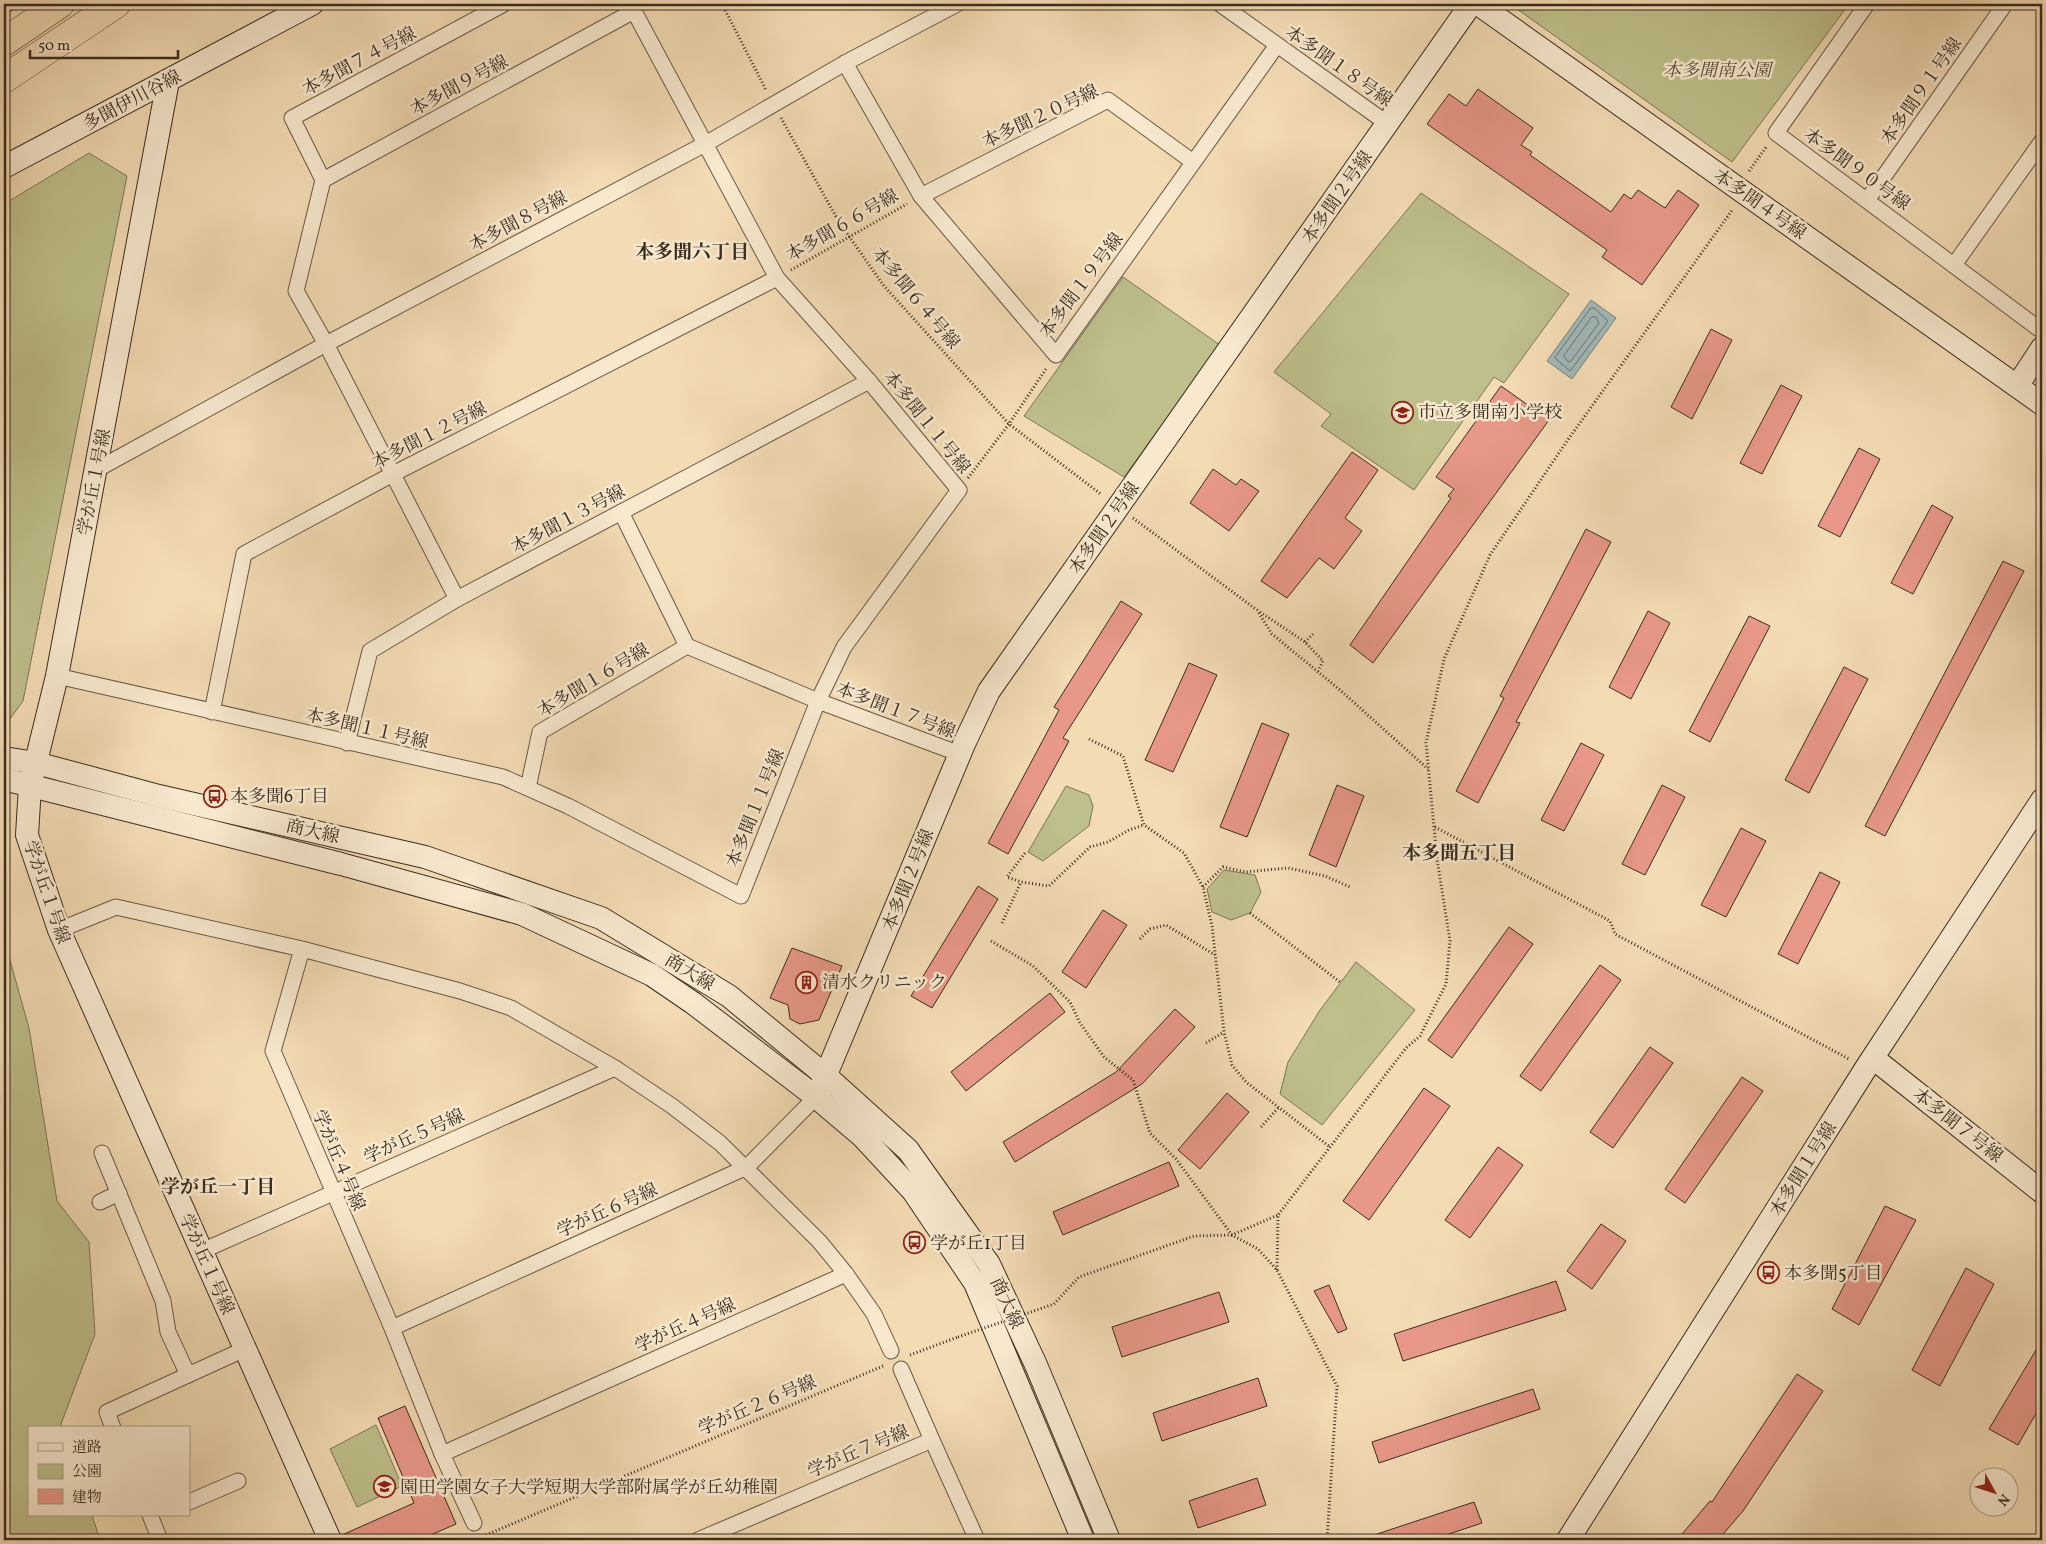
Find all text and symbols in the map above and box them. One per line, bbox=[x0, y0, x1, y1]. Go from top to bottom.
street label: 本多聞１８号線 bbox=[1279, 21, 1397, 114]
street label: 本多聞７４号線 bbox=[298, 22, 421, 103]
scale bar bbox=[30, 28, 178, 60]
street label: 本多聞９１号線 bbox=[1876, 33, 1969, 151]
text: 50 m bbox=[38, 36, 70, 57]
street label: 本多聞９号線 bbox=[406, 50, 513, 123]
park label: 本多聞南公園 bbox=[1663, 59, 1774, 84]
street label: 多聞伊川谷線 bbox=[79, 65, 186, 138]
street label: 本多聞２０号線 bbox=[978, 79, 1103, 155]
street label: 本多聞９０号線 bbox=[1798, 123, 1914, 217]
street label: 本多聞２号線 bbox=[1297, 146, 1379, 249]
street label: 本多聞４号線 bbox=[1708, 164, 1811, 246]
street label: 本多聞６６号線 bbox=[782, 184, 904, 269]
street label: 本多聞８号線 bbox=[465, 186, 572, 259]
street label: 本多聞１９号線 bbox=[1034, 228, 1130, 344]
district label: 本多聞六丁目 bbox=[635, 240, 749, 266]
street label: 本多聞６４号線 bbox=[865, 243, 965, 355]
street label: 本多聞１１号線 bbox=[876, 366, 975, 480]
street label: 本多聞１２号線 bbox=[368, 397, 491, 476]
school or university icon: 市立多聞南小学校 bbox=[1390, 400, 1414, 424]
place label: 市立多聞南小学校 bbox=[1418, 401, 1562, 426]
street label: 学が丘１号線 bbox=[73, 427, 118, 538]
street label: 本多聞２号線 bbox=[1064, 477, 1146, 580]
street label: 本多聞１３号線 bbox=[507, 480, 630, 561]
street label: 本多聞１６号線 bbox=[533, 638, 654, 724]
street label: 本多聞１７号線 bbox=[832, 677, 959, 746]
street label: 本多聞１１号線 bbox=[302, 703, 431, 756]
street label: 本多聞１１号線 bbox=[721, 745, 792, 872]
bus stop icon: 本多聞6丁目 bbox=[202, 784, 226, 808]
place label: 本多聞6丁目 bbox=[230, 785, 329, 810]
street label: 商大線 bbox=[284, 814, 342, 851]
street label: 本多聞２号線 bbox=[878, 826, 941, 935]
street label: 学が丘１号線 bbox=[16, 837, 75, 948]
district label: 本多聞五丁目 bbox=[1402, 841, 1516, 867]
street label: 商大線 bbox=[660, 949, 719, 998]
building icon: 清水クリニック bbox=[794, 970, 818, 994]
place label: 清水クリニック bbox=[822, 971, 947, 996]
street label: 本多聞７号線 bbox=[1907, 1083, 2007, 1169]
street label: 学が丘５号線 bbox=[360, 1104, 469, 1171]
street label: 学が丘４号線 bbox=[305, 1106, 370, 1215]
street label: 本多聞１号線 bbox=[1765, 1117, 1843, 1222]
district label: 学が丘一丁目 bbox=[161, 1175, 275, 1201]
street label: 学が丘６号線 bbox=[553, 1178, 662, 1245]
street label: 学が丘１号線 bbox=[172, 1210, 239, 1319]
bus stop icon: 学が丘1丁目 bbox=[902, 1231, 926, 1255]
place label: 学が丘1丁目 bbox=[930, 1232, 1027, 1257]
bus stop icon: 本多聞5丁目 bbox=[1756, 1261, 1780, 1285]
place label: 本多聞5丁目 bbox=[1784, 1262, 1883, 1287]
street label: 商大線 bbox=[983, 1274, 1028, 1333]
street label: 学が丘４号線 bbox=[631, 1293, 740, 1360]
street label: 学が丘２６号線 bbox=[695, 1370, 820, 1443]
street label: 学が丘７号線 bbox=[804, 1420, 913, 1485]
legend bbox=[28, 1426, 190, 1516]
text: 道路 bbox=[72, 1438, 102, 1459]
text: 公園 bbox=[72, 1462, 102, 1483]
north arrow bbox=[1968, 1466, 2018, 1516]
school or university icon: 園田学園女子大学短期大学部附属学が丘幼稚園 bbox=[372, 1475, 396, 1499]
place label: 園田学園女子大学短期大学部附属学が丘幼稚園 bbox=[400, 1476, 778, 1501]
text: 建物 bbox=[72, 1488, 102, 1509]
text: N bbox=[1992, 1489, 2013, 1509]

